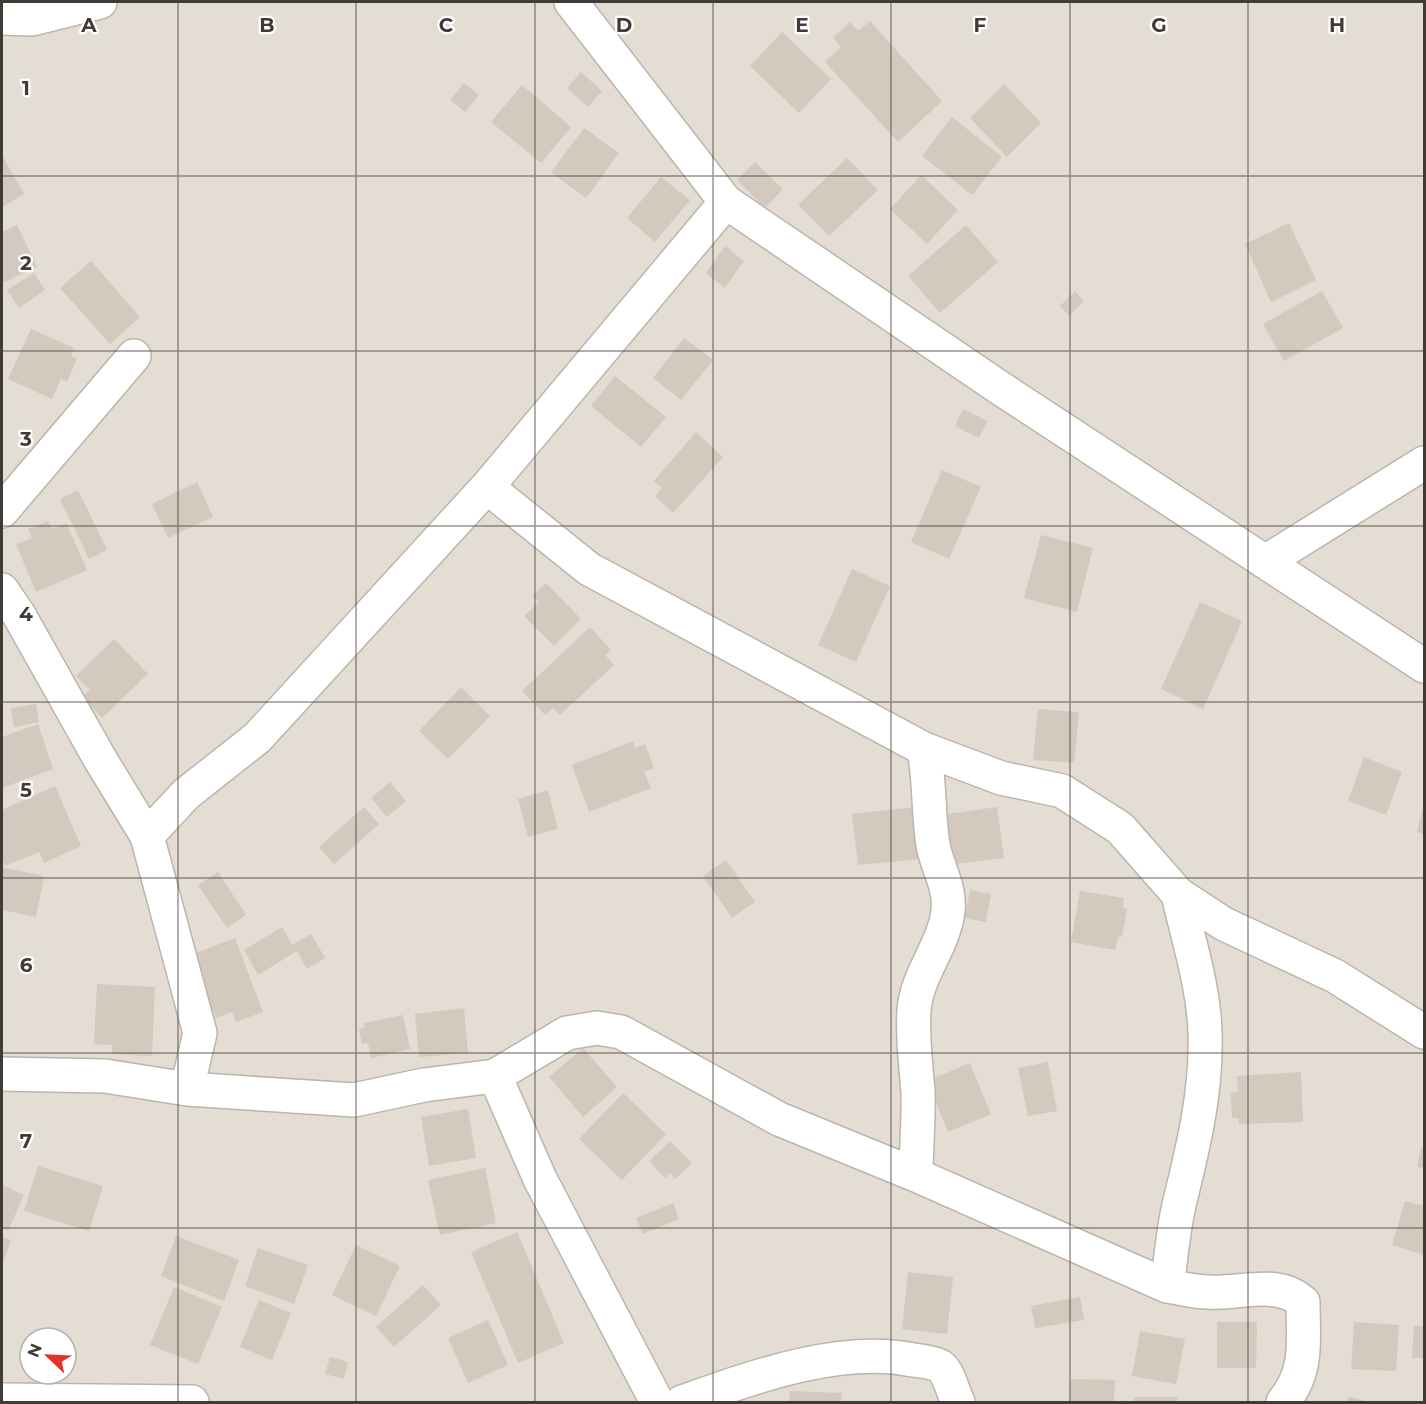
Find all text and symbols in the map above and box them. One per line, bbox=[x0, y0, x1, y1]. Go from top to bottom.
text: A bbox=[80, 13, 97, 37]
text: B bbox=[259, 13, 275, 37]
text: C bbox=[439, 13, 454, 37]
text: D bbox=[616, 13, 632, 37]
text: E bbox=[795, 13, 809, 37]
text: F bbox=[974, 13, 987, 37]
text: G bbox=[1151, 13, 1167, 37]
text: H bbox=[1329, 13, 1345, 37]
text: 1 bbox=[22, 76, 30, 100]
text: 2 bbox=[20, 251, 32, 275]
text: 3 bbox=[19, 427, 32, 451]
text: 4 bbox=[19, 602, 33, 626]
text: 5 bbox=[20, 778, 32, 802]
text: 6 bbox=[20, 953, 33, 977]
text: 7 bbox=[20, 1129, 32, 1153]
north arrow bbox=[18, 1326, 78, 1386]
text: N bbox=[23, 1341, 46, 1360]

